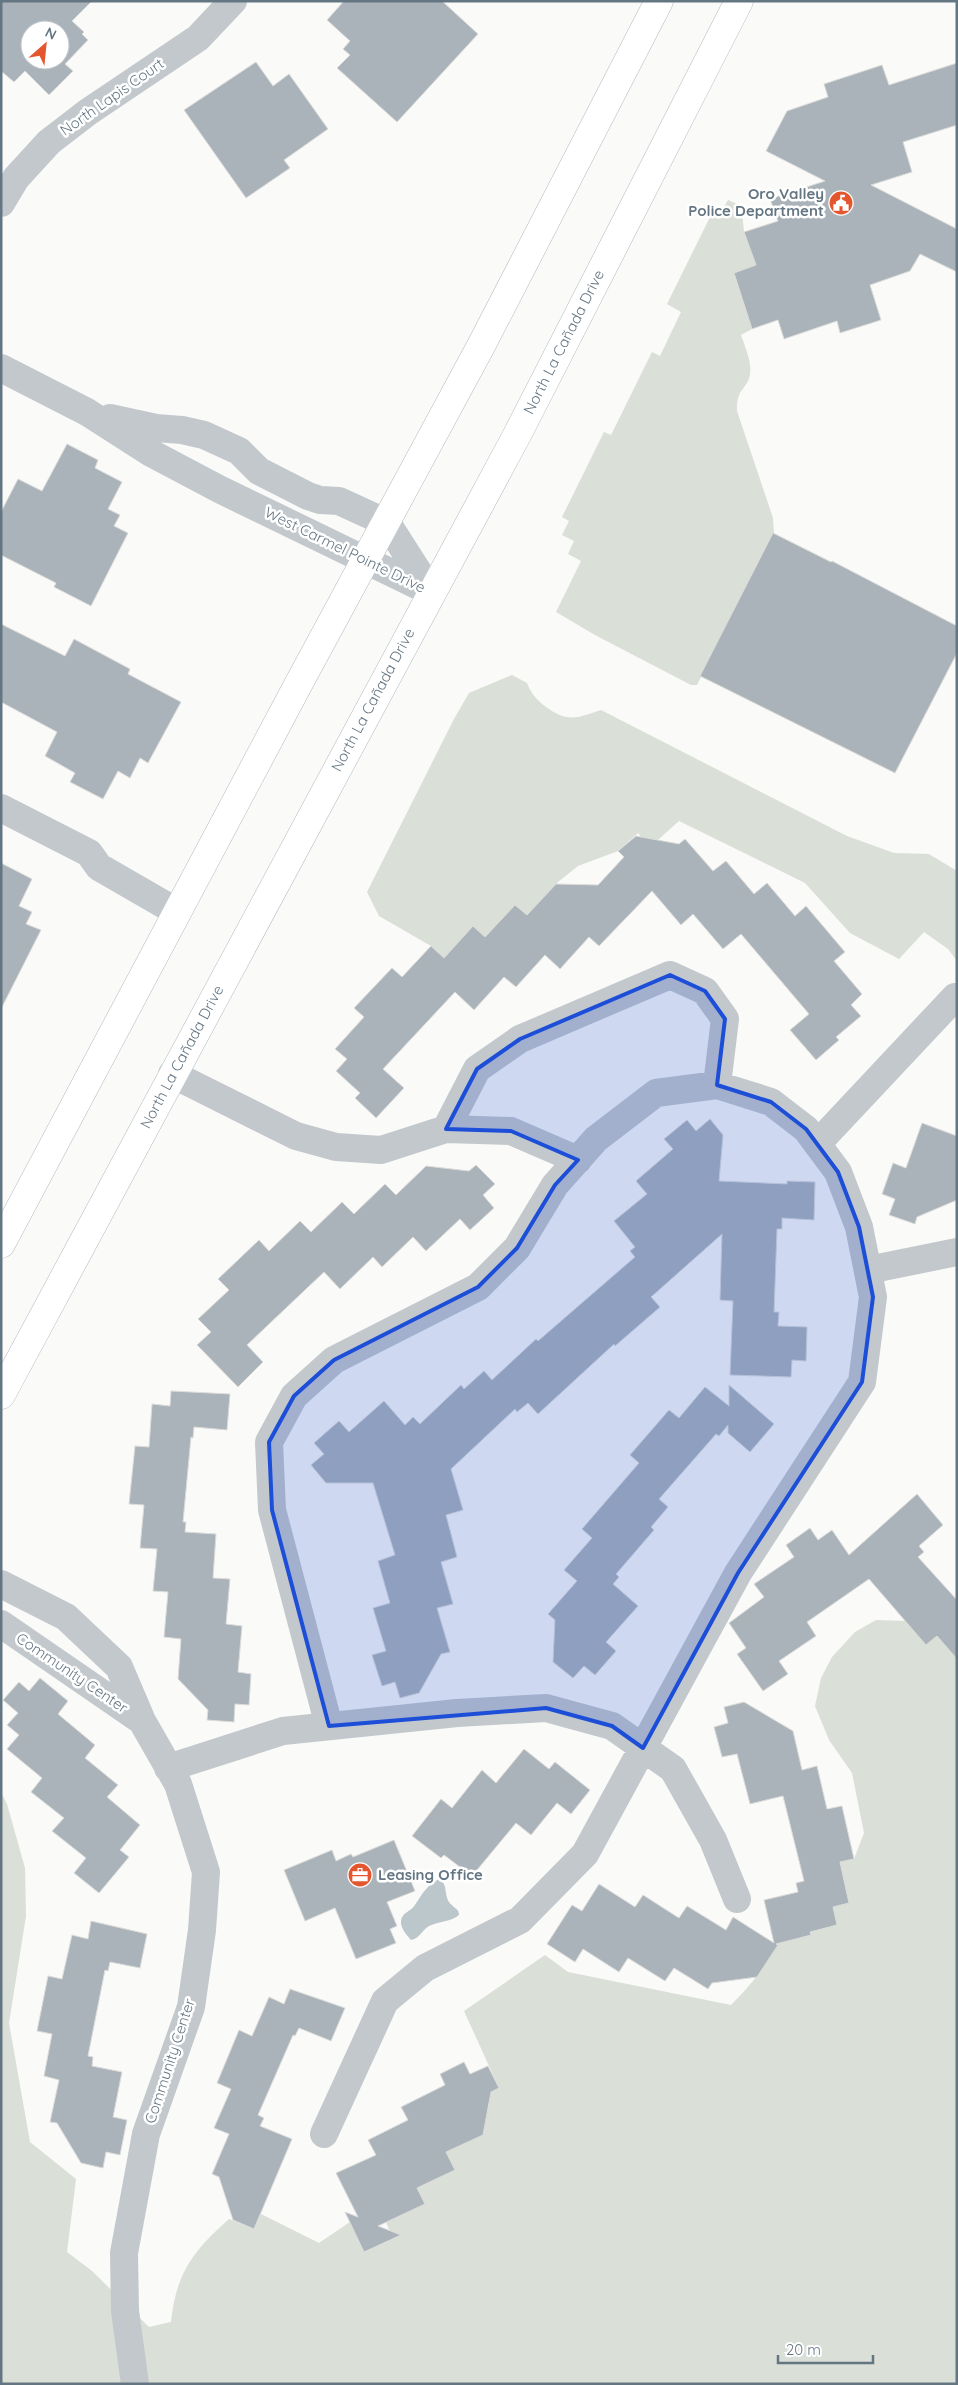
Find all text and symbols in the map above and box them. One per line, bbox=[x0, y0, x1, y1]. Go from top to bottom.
north arrow bbox=[20, 20, 70, 70]
text: N bbox=[42, 23, 60, 44]
street label: North Lapis Court bbox=[56, 54, 167, 139]
place label: Oro Valley Police Department bbox=[688, 184, 824, 220]
public building icon: Oro Valley Police Department bbox=[828, 190, 854, 216]
street label: North La Cañada Drive bbox=[519, 266, 608, 417]
street label: West Carmel Pointe Drive bbox=[262, 502, 429, 597]
street label: North La Cañada Drive bbox=[327, 625, 418, 775]
street label: North La Cañada Drive bbox=[136, 982, 227, 1132]
street label: Community Center bbox=[13, 1628, 132, 1717]
office icon: Leasing Office bbox=[347, 1862, 373, 1888]
place label: Leasing Office bbox=[378, 1865, 483, 1884]
street label: Community Center bbox=[140, 1996, 199, 2126]
scale bar bbox=[778, 2332, 873, 2364]
text: 20 m bbox=[786, 2340, 821, 2359]

